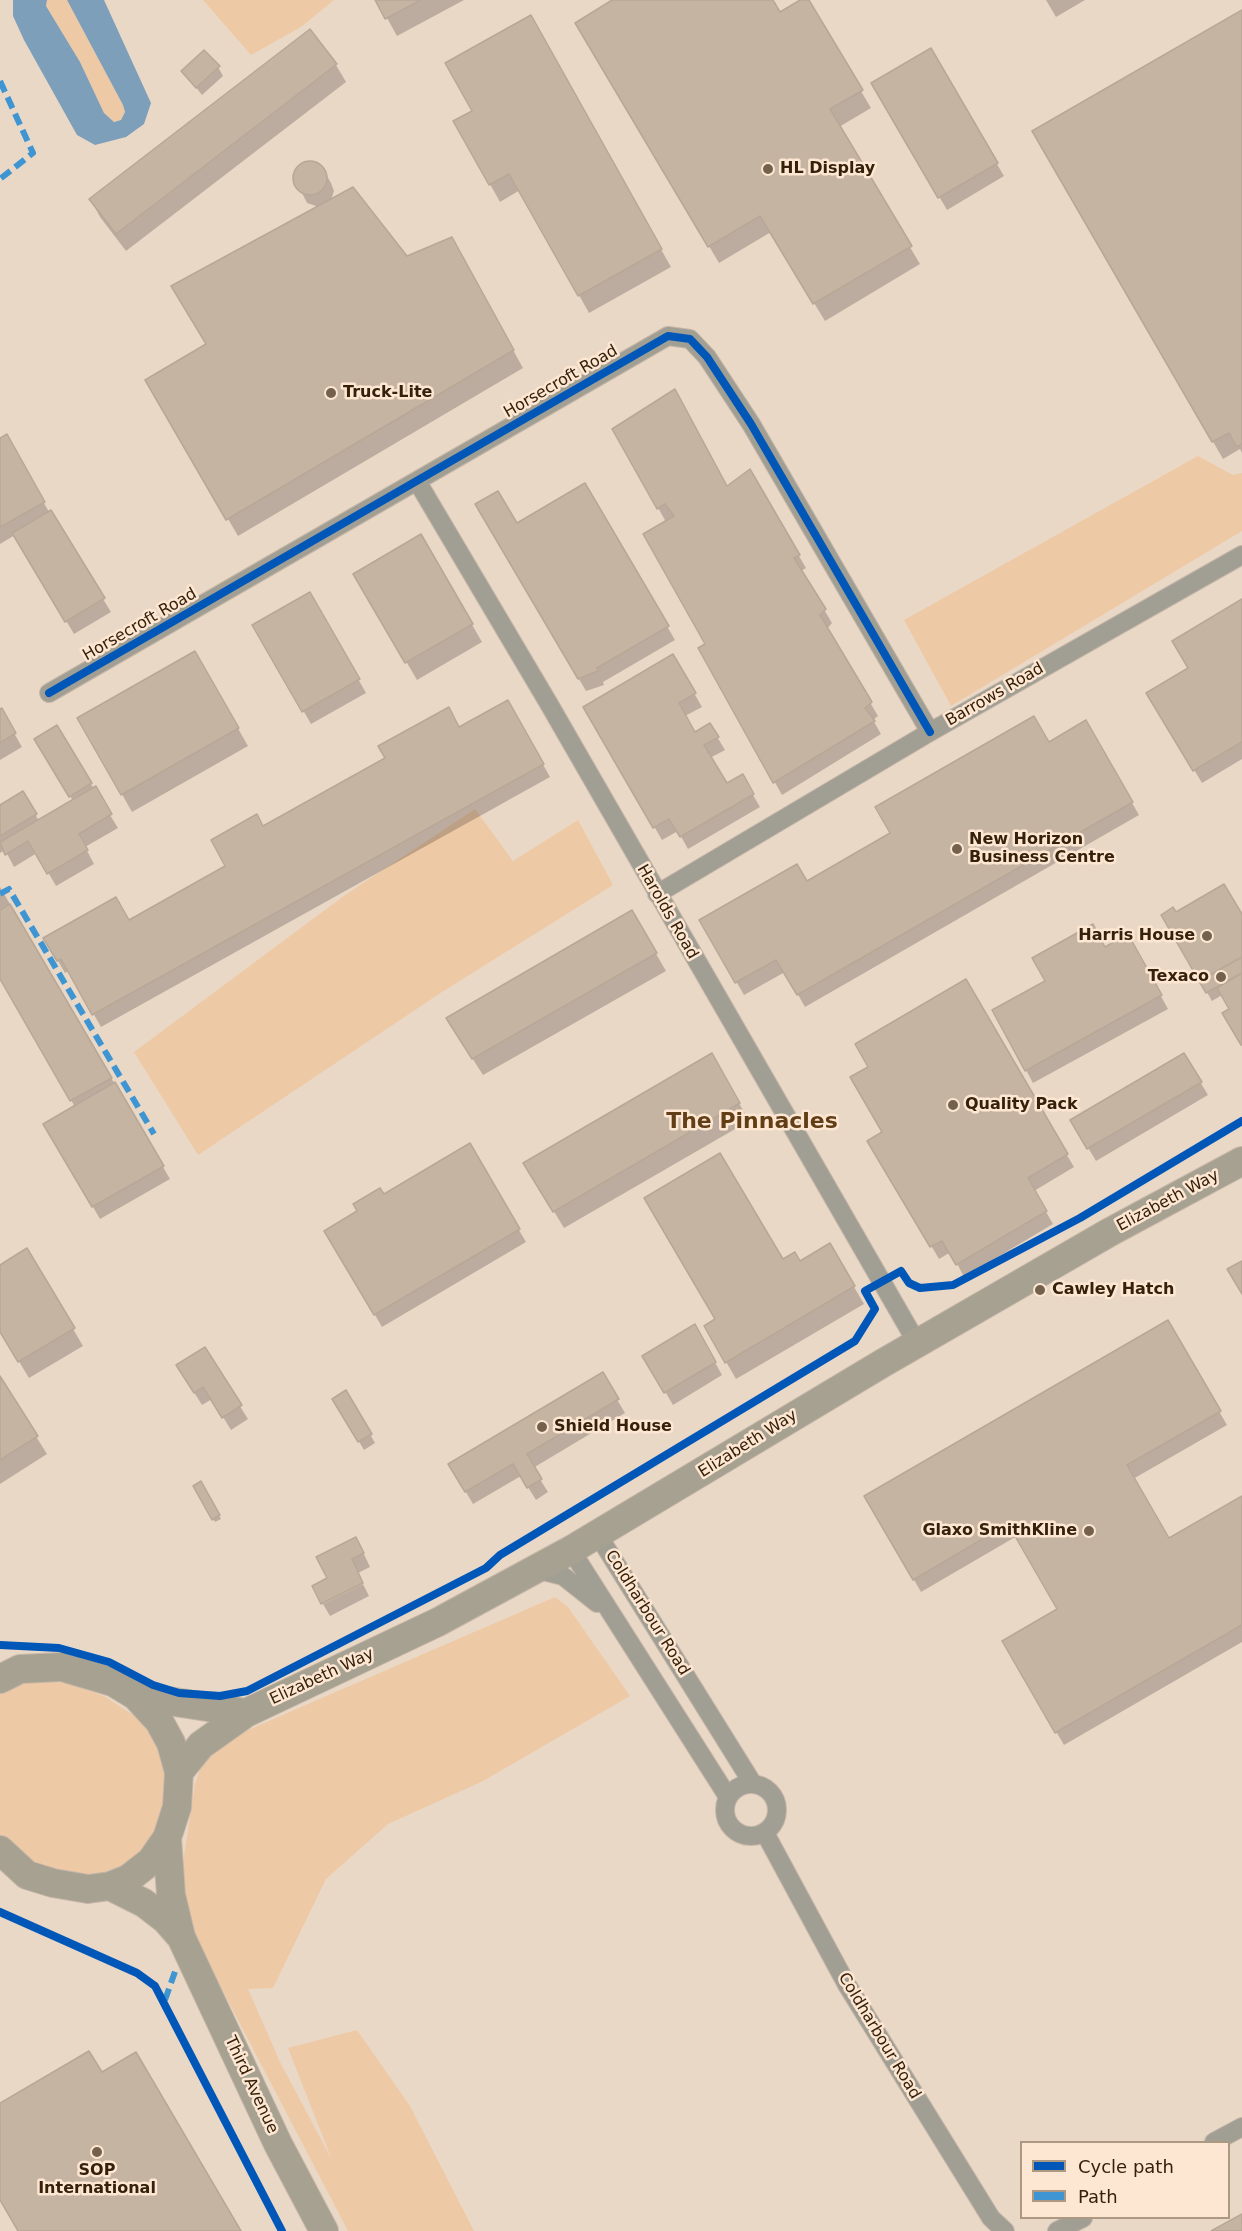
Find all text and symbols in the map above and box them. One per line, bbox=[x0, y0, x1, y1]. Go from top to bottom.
place label: HL Display bbox=[780, 159, 875, 179]
marker: HL Display bbox=[761, 162, 775, 176]
street label: Horsecroft Road bbox=[501, 342, 621, 422]
place label: Truck-Lite bbox=[343, 383, 432, 403]
marker: Truck-Lite bbox=[324, 386, 338, 400]
street label: Horsecroft Road bbox=[80, 585, 200, 665]
street label: Barrows Road bbox=[943, 659, 1047, 731]
place label: New Horizon Business Centre bbox=[969, 830, 1115, 868]
marker: New Horizon Business Centre bbox=[950, 842, 964, 856]
street label: Harolds Road bbox=[632, 861, 702, 963]
place label: Harris House bbox=[1078, 926, 1195, 946]
marker: Harris House bbox=[1200, 929, 1214, 943]
place label: Texaco bbox=[1148, 967, 1209, 987]
marker: Texaco bbox=[1214, 970, 1228, 984]
place label: Quality Pack bbox=[965, 1095, 1078, 1115]
marker: Quality Pack bbox=[946, 1098, 960, 1112]
district label: The Pinnacles bbox=[666, 1109, 838, 1135]
street label: Elizabeth Way bbox=[1114, 1166, 1222, 1236]
place label: Cawley Hatch bbox=[1052, 1280, 1174, 1300]
marker: Cawley Hatch bbox=[1033, 1283, 1047, 1297]
street label: Elizabeth Way bbox=[695, 1406, 801, 1482]
place label: Shield House bbox=[554, 1417, 672, 1437]
marker: Shield House bbox=[535, 1420, 549, 1434]
place label: Glaxo SmithKline bbox=[922, 1521, 1077, 1541]
marker: Glaxo SmithKline bbox=[1082, 1524, 1096, 1538]
street label: Coldharbour Road bbox=[601, 1547, 693, 1679]
street label: Elizabeth Way bbox=[267, 1644, 377, 1710]
street label: Coldharbour Road bbox=[834, 1969, 924, 2103]
street label: Third Avenue bbox=[220, 2033, 282, 2137]
legend bbox=[1020, 2141, 1230, 2219]
marker: SOP International bbox=[90, 2145, 104, 2159]
text: Cycle path bbox=[1078, 2156, 1174, 2177]
place label: SOP International bbox=[38, 2161, 156, 2199]
text: Path bbox=[1078, 2186, 1118, 2207]

